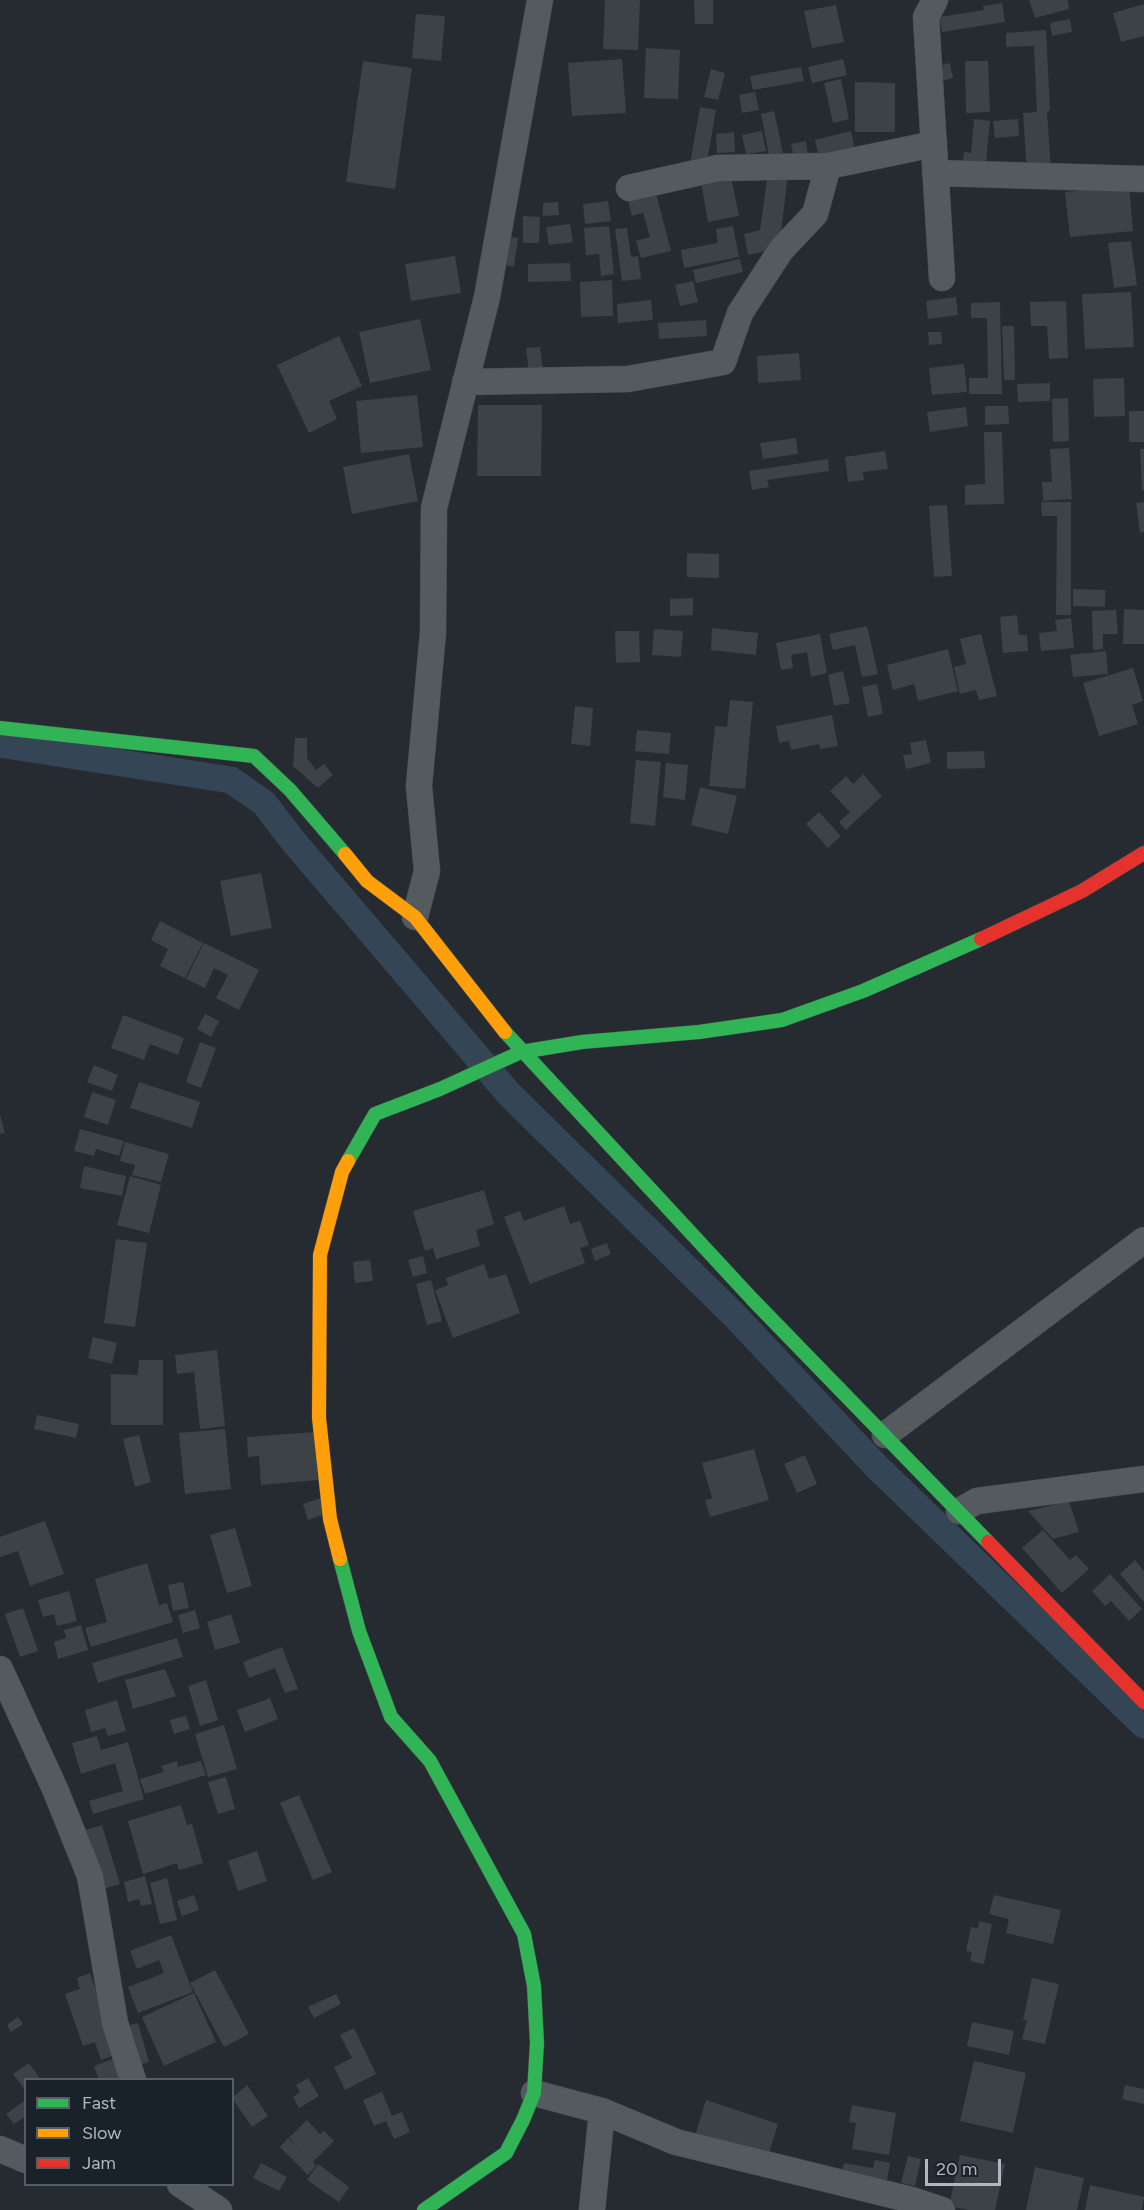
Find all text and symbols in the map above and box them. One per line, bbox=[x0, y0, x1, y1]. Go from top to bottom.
legend bbox=[24, 2078, 234, 2186]
text: Fast bbox=[82, 2092, 116, 2114]
text: Slow bbox=[82, 2122, 121, 2144]
scale bar bbox=[928, 2147, 1004, 2185]
text: Jam bbox=[82, 2152, 116, 2174]
text: 20 m bbox=[936, 2158, 977, 2180]

